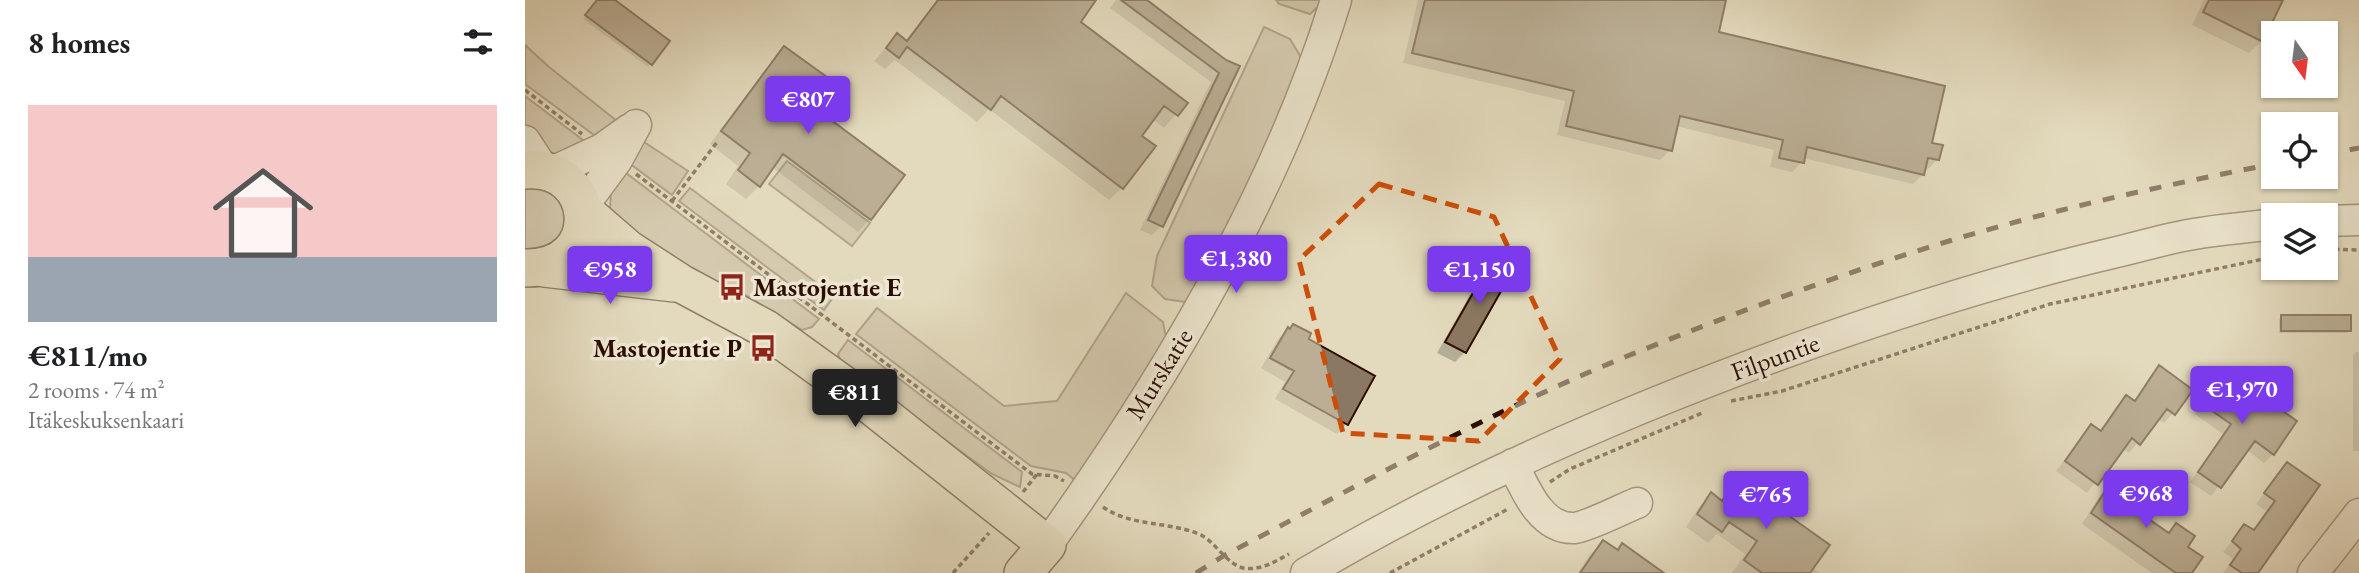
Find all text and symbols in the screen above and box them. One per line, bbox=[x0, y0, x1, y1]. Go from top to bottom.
north arrow bbox=[2261, 21, 2338, 98]
map controls bbox=[2261, 21, 2338, 280]
text: 8 homes bbox=[28, 23, 130, 62]
icon: filters bbox=[459, 23, 497, 61]
pin: €807 bbox=[767, 76, 849, 136]
text: €807 bbox=[781, 84, 835, 114]
button: locate bbox=[2261, 112, 2338, 189]
icon: home bbox=[200, 150, 326, 276]
button: layers bbox=[2261, 203, 2338, 280]
pin: €1,380 bbox=[1179, 236, 1293, 295]
text: €1,380 bbox=[1200, 243, 1272, 273]
pin: €958 bbox=[569, 246, 651, 306]
pin: €1,150 bbox=[1422, 246, 1536, 306]
text: €958 bbox=[583, 254, 637, 284]
text: €1,150 bbox=[1443, 254, 1515, 284]
place label: Mastojentie E bbox=[753, 270, 901, 304]
bus stop icon: Mastojentie E bbox=[717, 272, 747, 302]
street label: Murskatie bbox=[1118, 322, 1200, 426]
street label: Filpuntie bbox=[1726, 325, 1824, 389]
place label: Mastojentie P bbox=[593, 331, 742, 365]
bus stop icon: Mastojentie P bbox=[748, 333, 778, 363]
text: €811/mo bbox=[28, 336, 147, 375]
pin: €1,970 bbox=[2185, 366, 2299, 426]
pin: €811 bbox=[814, 370, 896, 429]
text: €1,970 bbox=[2206, 374, 2278, 404]
text: 2 rooms · 74 m² bbox=[28, 375, 165, 405]
text: €811 bbox=[828, 377, 882, 407]
text: Itäkeskuksenkaari bbox=[28, 405, 184, 435]
pin: €968 bbox=[2105, 470, 2187, 530]
pin: €765 bbox=[1725, 472, 1807, 531]
text: €968 bbox=[2119, 478, 2173, 508]
text: €765 bbox=[1739, 479, 1793, 509]

